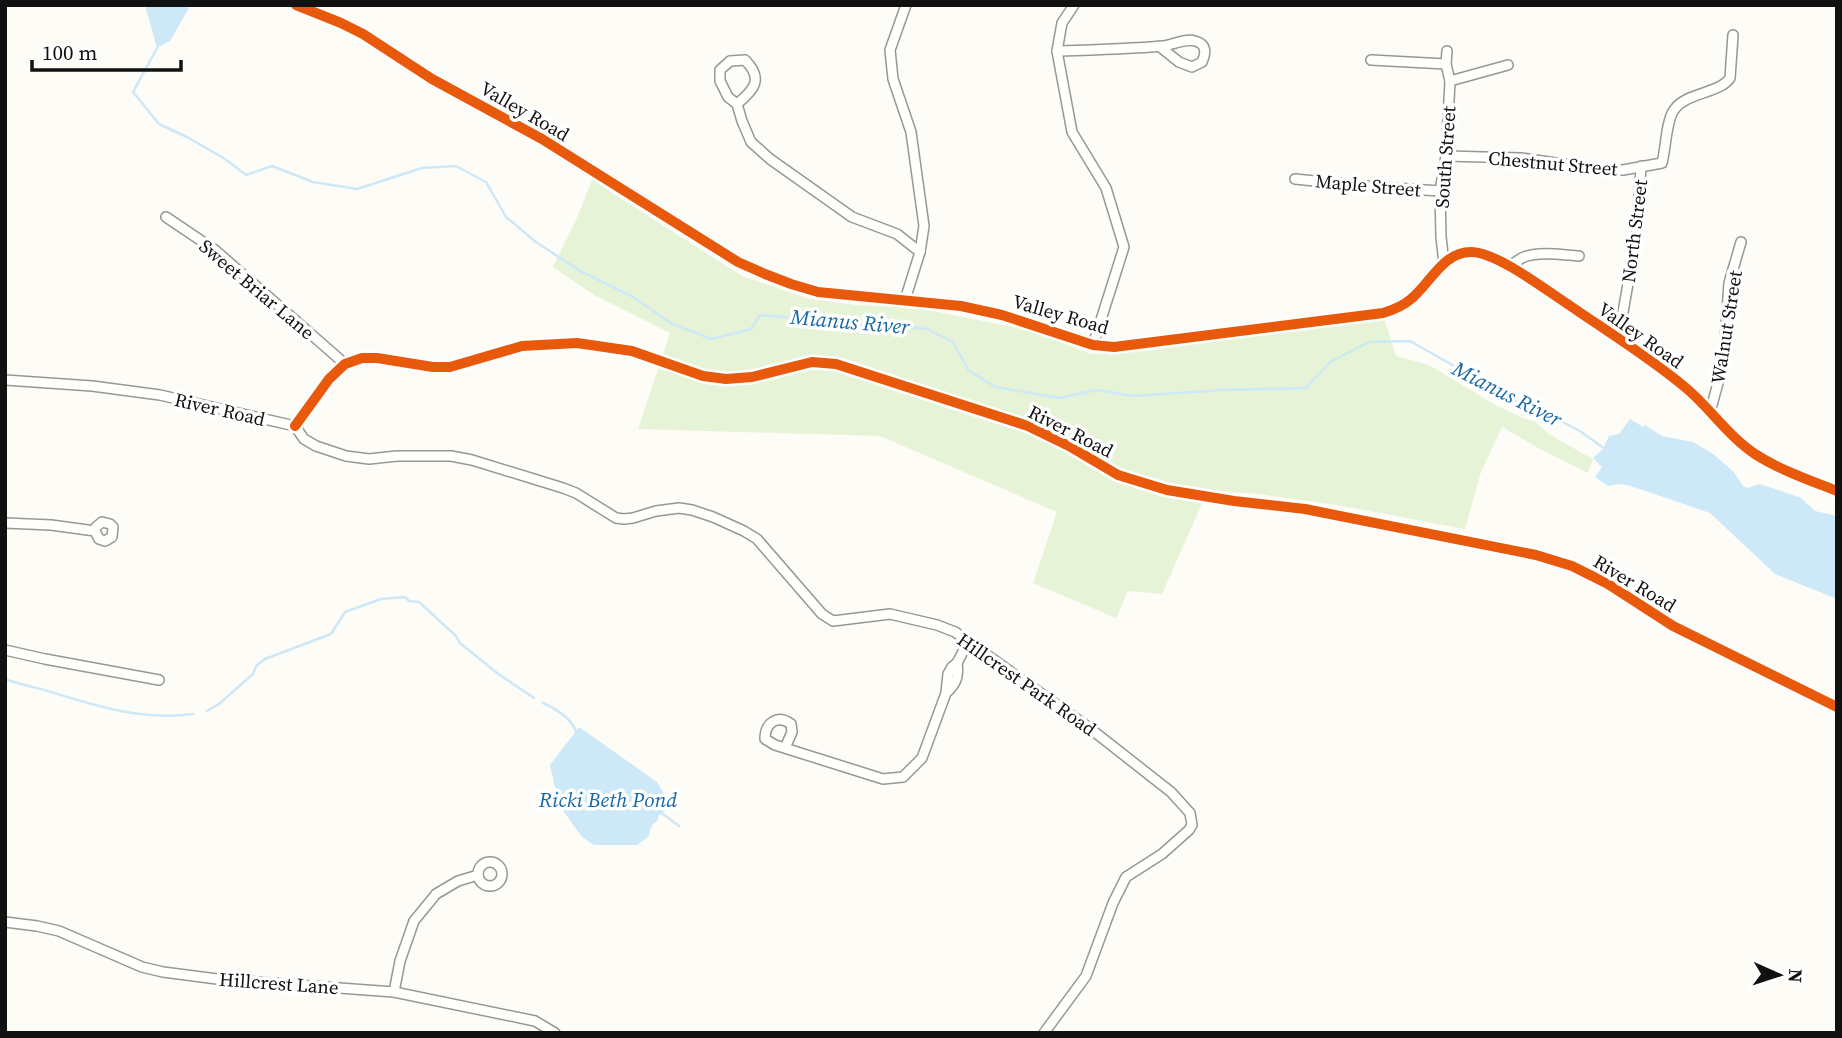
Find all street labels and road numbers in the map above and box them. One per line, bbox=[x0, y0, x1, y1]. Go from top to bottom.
street label: Valley Road bbox=[476, 75, 575, 147]
street label: South Street bbox=[1428, 104, 1462, 209]
street label: Chestnut Street bbox=[1487, 144, 1620, 182]
street label: Maple Street bbox=[1314, 167, 1423, 203]
street label: North Street bbox=[1615, 177, 1653, 284]
street label: Sweet Briar Lane bbox=[194, 233, 320, 345]
street label: Walnut Street bbox=[1704, 268, 1748, 386]
street label: Valley Road bbox=[1010, 288, 1112, 340]
street label: Valley Road bbox=[1593, 296, 1689, 374]
street label: River Road bbox=[172, 386, 268, 432]
street label: River Road bbox=[1024, 398, 1118, 464]
street label: River Road bbox=[1589, 548, 1681, 618]
street label: Hillcrest Park Road bbox=[952, 626, 1102, 742]
street label: Hillcrest Lane bbox=[218, 966, 340, 1000]

